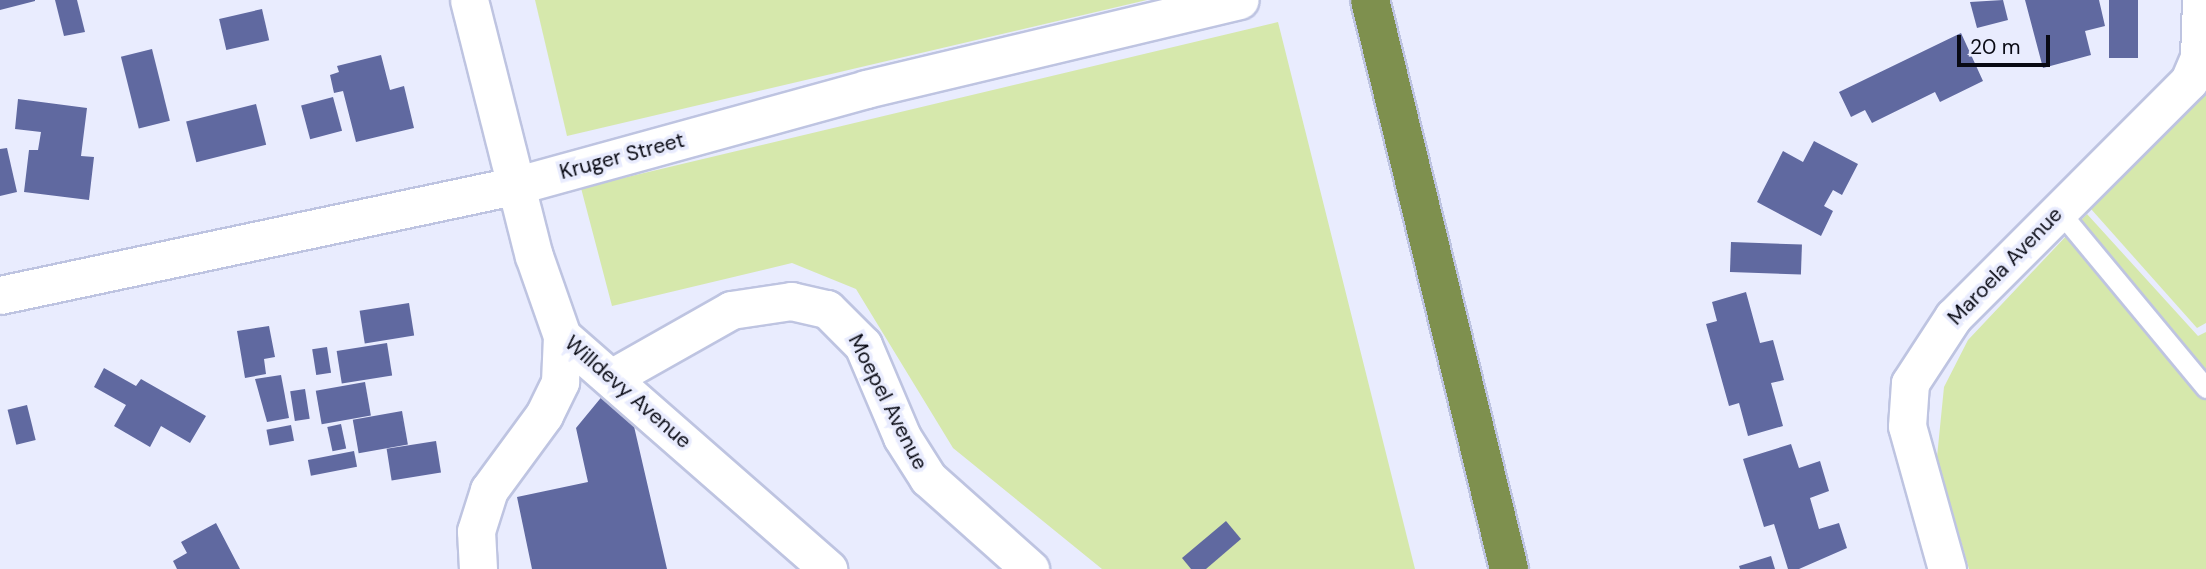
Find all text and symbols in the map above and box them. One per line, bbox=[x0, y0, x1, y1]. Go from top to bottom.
scale bar bbox=[1961, 21, 2054, 65]
text: 20 m bbox=[1970, 33, 2021, 61]
street label: Kruger Street bbox=[557, 127, 687, 185]
street label: Maroela Avenue bbox=[1942, 202, 2068, 330]
street label: Willdevy Avenue bbox=[560, 330, 696, 454]
street label: Moepel Avenue bbox=[843, 330, 933, 474]

